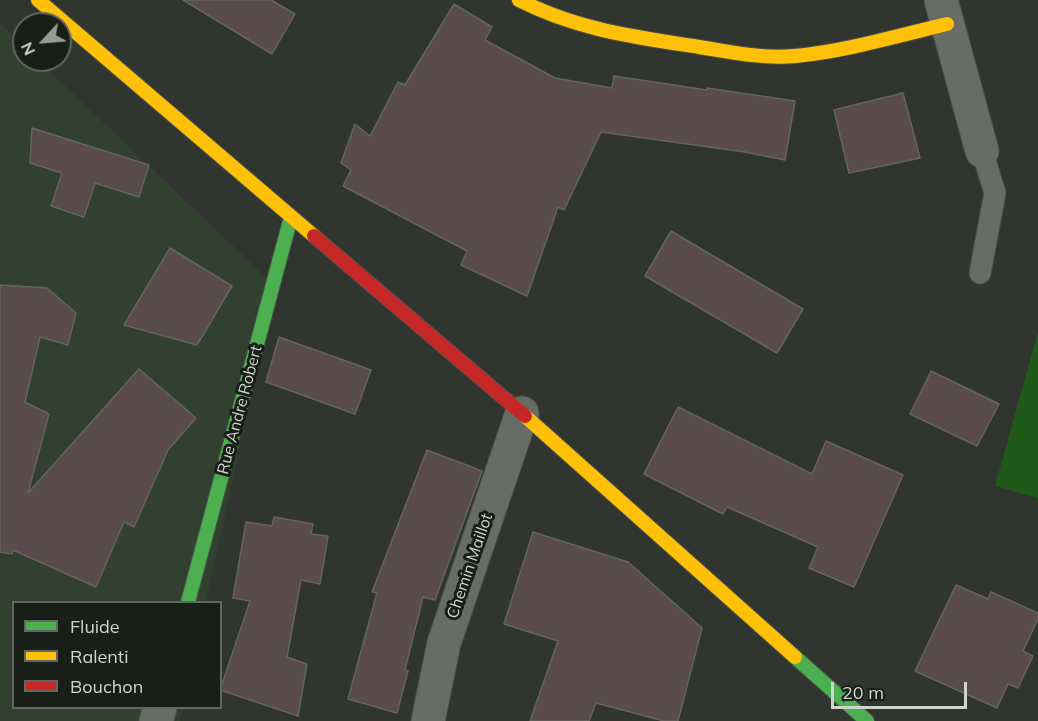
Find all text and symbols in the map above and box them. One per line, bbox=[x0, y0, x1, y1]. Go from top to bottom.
north arrow bbox=[12, 12, 72, 72]
text: N bbox=[16, 39, 39, 59]
street label: Rue Andre Robert bbox=[214, 343, 266, 477]
street label: Chemin Maillot bbox=[443, 511, 497, 621]
legend bbox=[12, 601, 222, 709]
text: Fluide bbox=[70, 615, 120, 638]
text: Ralenti bbox=[70, 645, 128, 668]
scale bar bbox=[834, 670, 970, 708]
text: Bouchon bbox=[70, 675, 143, 698]
text: 20 m bbox=[842, 681, 884, 704]

